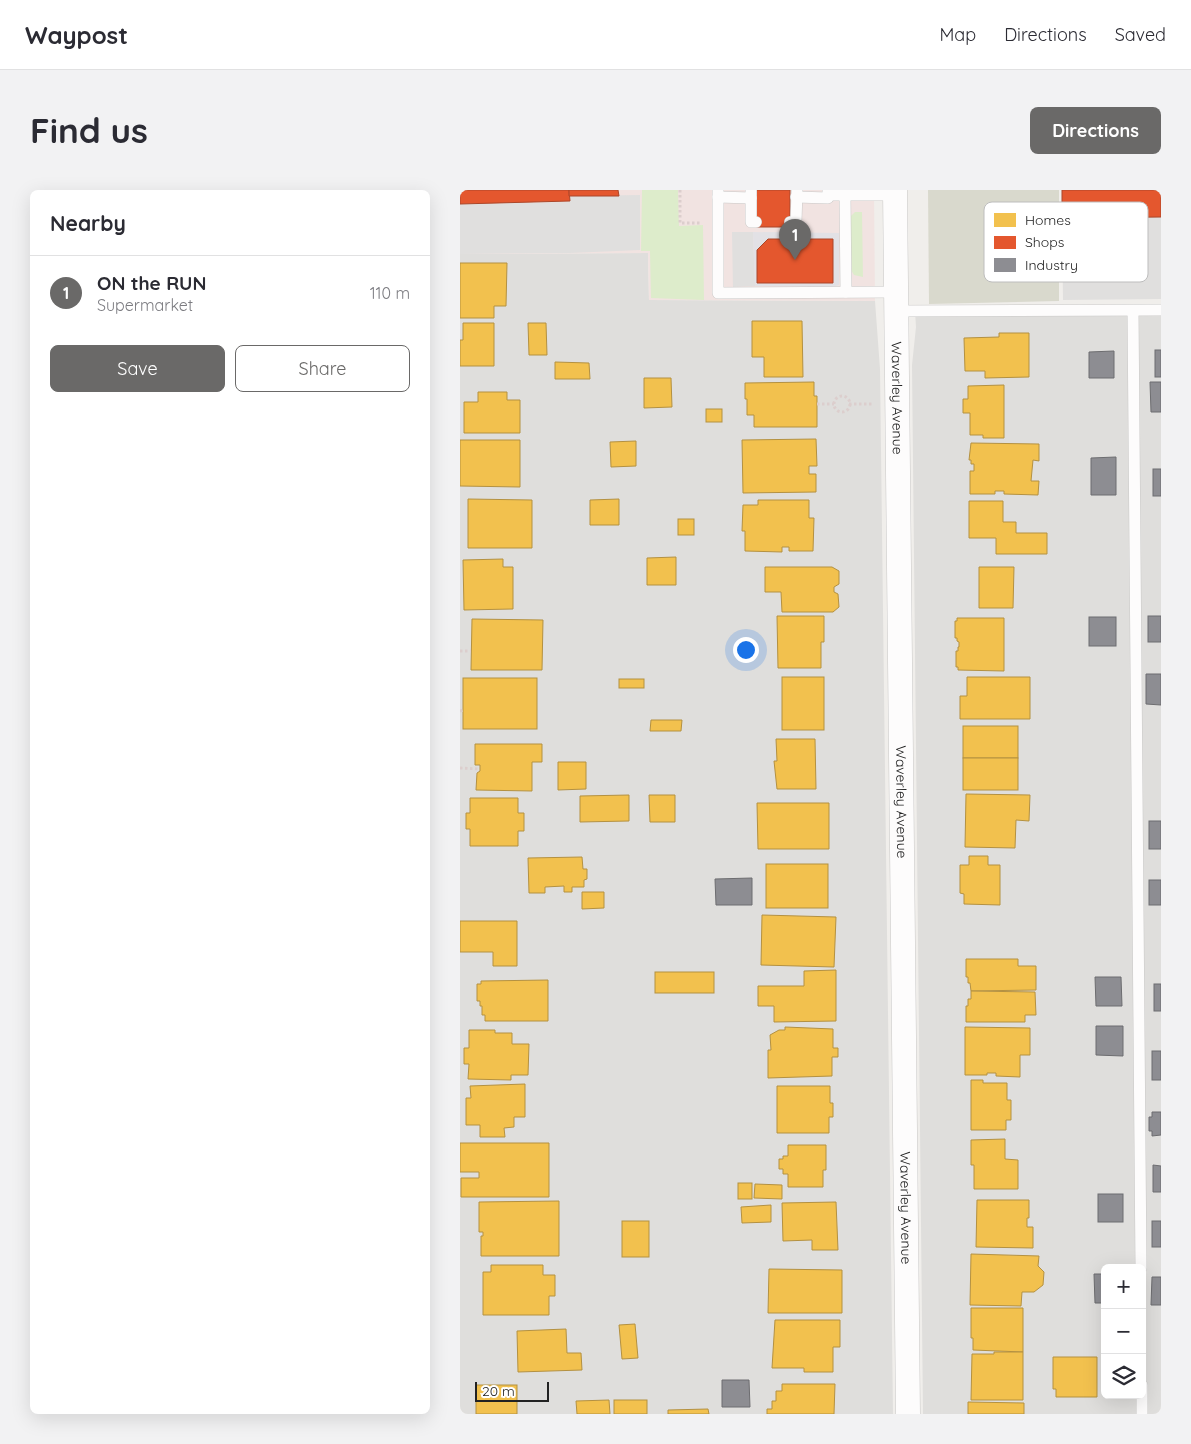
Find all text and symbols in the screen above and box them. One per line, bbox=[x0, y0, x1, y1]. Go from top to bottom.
text: Waypost bbox=[25, 20, 128, 50]
text: Map bbox=[939, 23, 976, 46]
text: Directions bbox=[1004, 23, 1087, 46]
text: Saved bbox=[1115, 23, 1166, 46]
button: Directions bbox=[1030, 107, 1161, 154]
text: Find us bbox=[30, 108, 148, 152]
legend bbox=[984, 202, 1148, 282]
text: Nearby bbox=[50, 210, 126, 236]
text: Homes bbox=[1025, 211, 1071, 229]
pin: 1 bbox=[779, 219, 811, 260]
text: Shops bbox=[1025, 233, 1064, 251]
text: Industry bbox=[1025, 256, 1078, 274]
text: ON the RUN bbox=[97, 271, 206, 295]
text: 1 bbox=[63, 283, 69, 303]
text: 110 m bbox=[370, 283, 410, 303]
text: Supermarket bbox=[97, 295, 193, 315]
street label: Waverley Avenue bbox=[888, 341, 907, 455]
button: Save bbox=[50, 345, 225, 392]
button: Share bbox=[235, 345, 410, 392]
your location bbox=[733, 637, 759, 663]
street label: Waverley Avenue bbox=[892, 745, 911, 859]
street label: Waverley Avenue bbox=[896, 1151, 915, 1265]
map controls bbox=[1101, 1264, 1146, 1399]
button: + bbox=[1101, 1264, 1146, 1309]
button: − bbox=[1101, 1309, 1146, 1354]
button: layers bbox=[1101, 1354, 1146, 1399]
scale bar bbox=[475, 1379, 549, 1402]
text: 20 m bbox=[482, 1382, 515, 1400]

